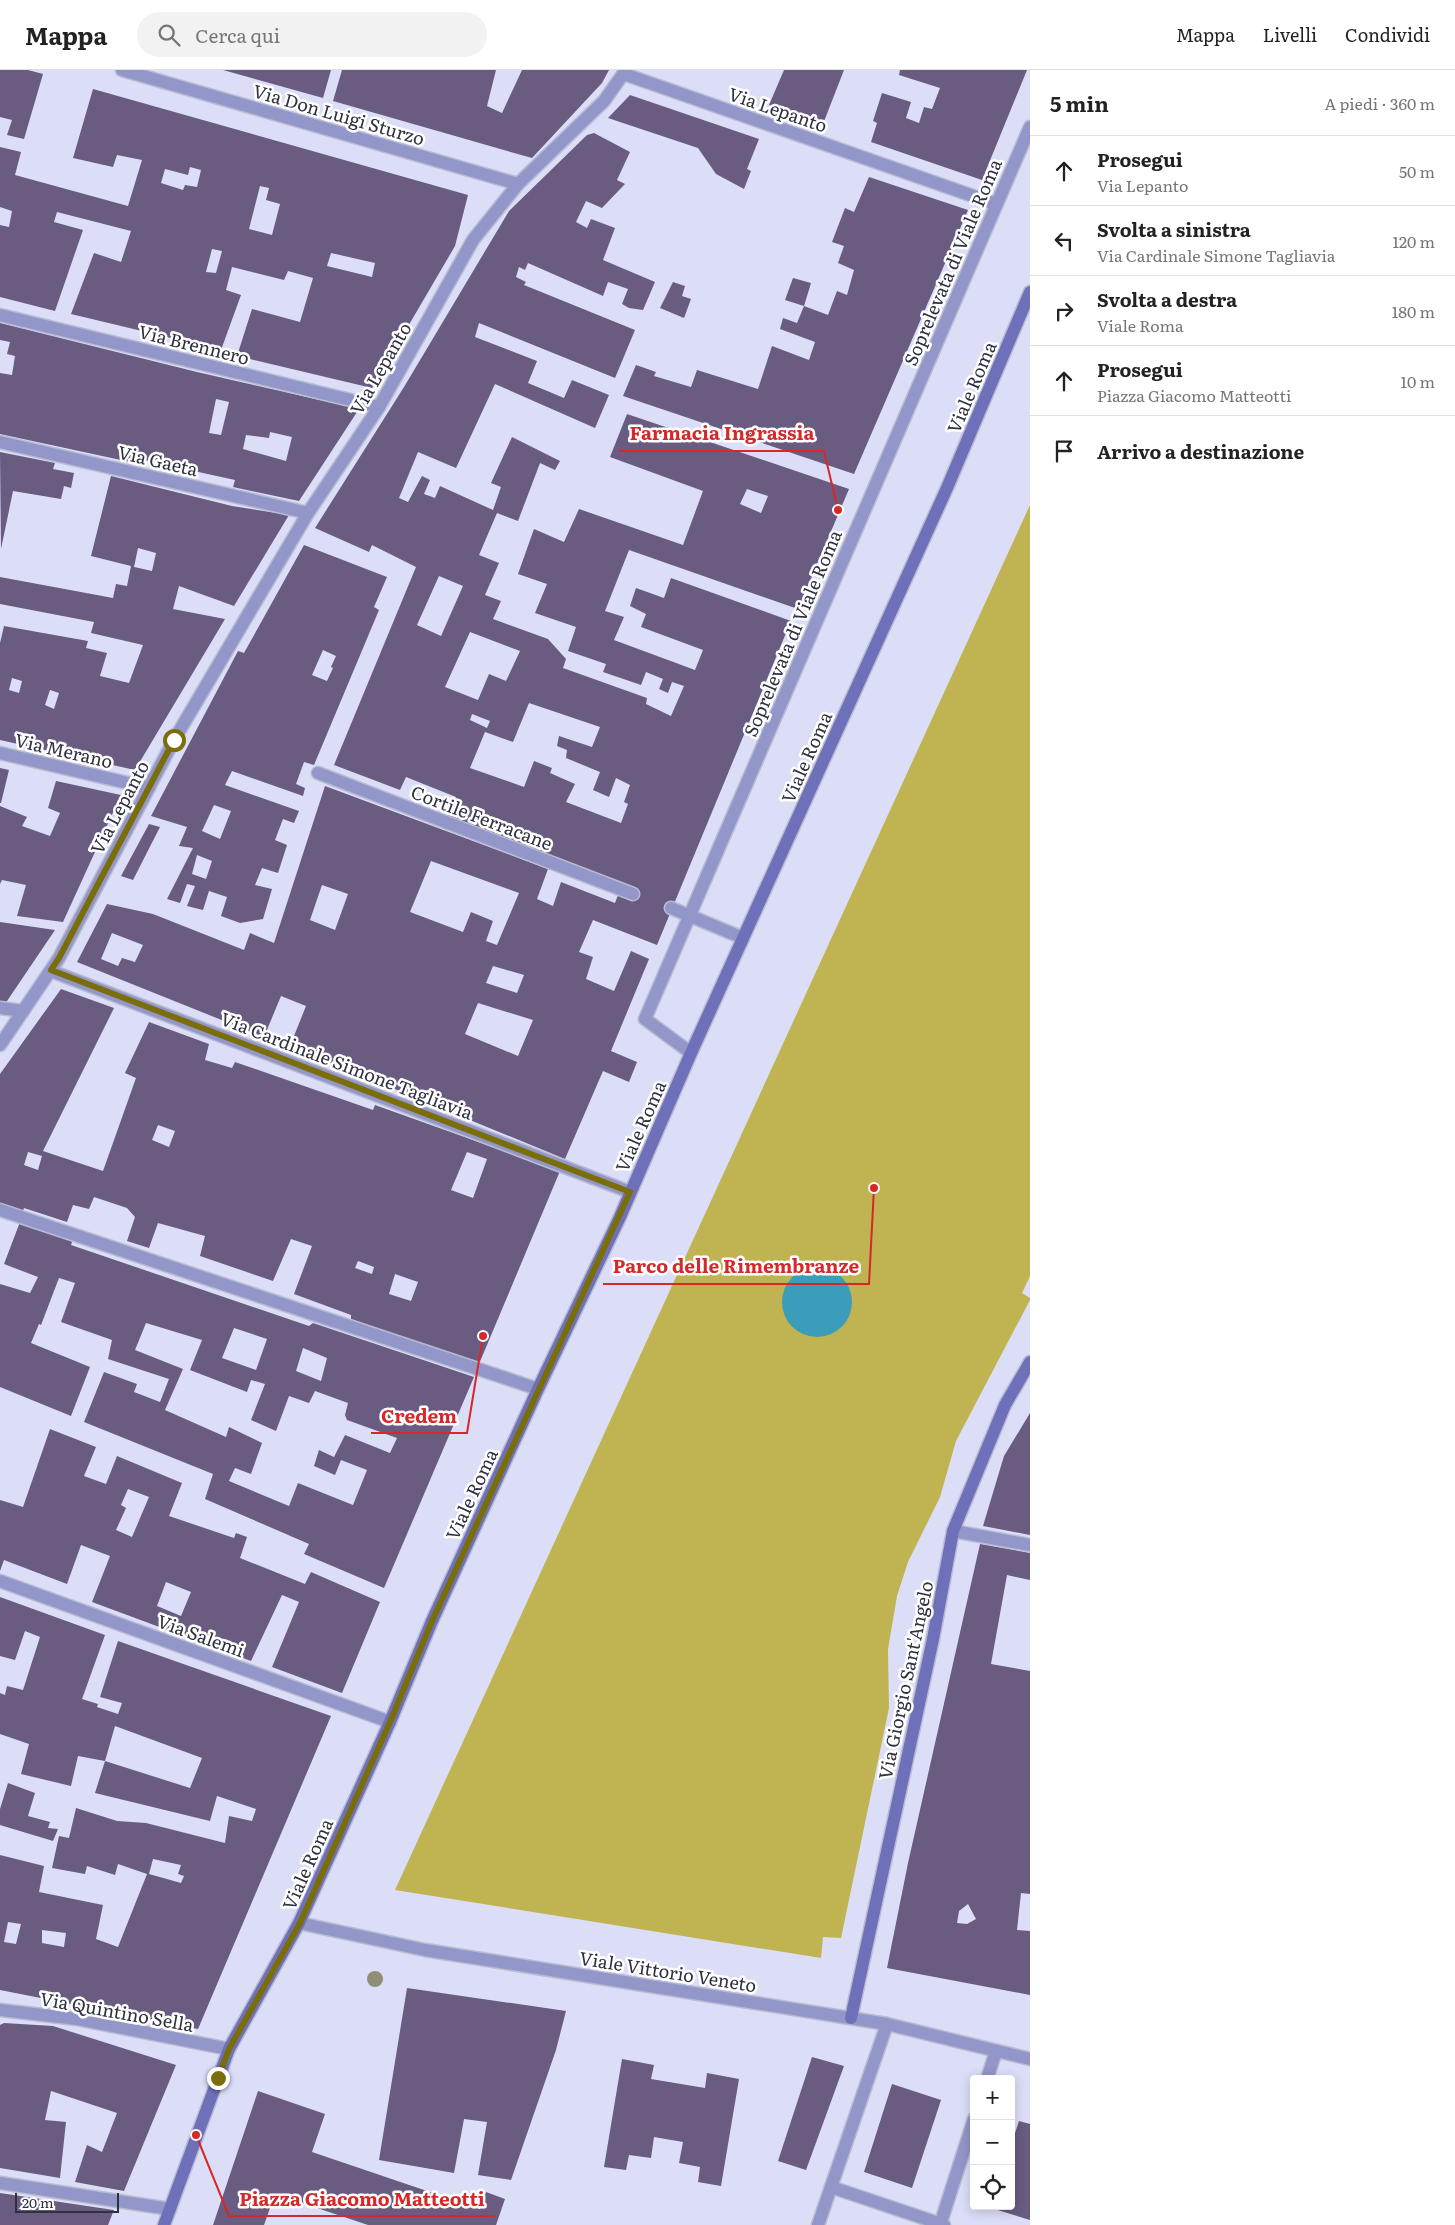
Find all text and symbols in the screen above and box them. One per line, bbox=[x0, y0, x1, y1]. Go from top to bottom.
search box bbox=[137, 12, 487, 57]
text: Mappa bbox=[25, 17, 107, 52]
icon: search bbox=[155, 21, 183, 49]
text: Cerca qui bbox=[195, 21, 280, 49]
text: Mappa bbox=[1176, 21, 1235, 48]
text: Livelli bbox=[1263, 21, 1317, 48]
text: Condividi bbox=[1345, 21, 1430, 48]
street label: Via Don Luigi Sturzo bbox=[250, 77, 428, 151]
street label: Via Lepanto bbox=[725, 80, 831, 138]
text: 5 min bbox=[1050, 87, 1109, 118]
text: A piedi · 360 m bbox=[1324, 91, 1435, 115]
text: Prosegui bbox=[1097, 145, 1183, 173]
street label: Soprelevata di Viale Roma bbox=[896, 154, 1008, 370]
icon: ahead bbox=[1050, 157, 1078, 185]
text: 50 m bbox=[1399, 159, 1435, 183]
text: Via Lepanto bbox=[1097, 173, 1188, 197]
text: Svolta a sinistra bbox=[1097, 215, 1251, 243]
icon: left bbox=[1050, 227, 1078, 255]
text: 120 m bbox=[1392, 229, 1435, 253]
text: Via Cardinale Simone Tagliavia bbox=[1097, 243, 1335, 267]
text: Svolta a destra bbox=[1097, 285, 1237, 313]
icon: right bbox=[1050, 297, 1078, 325]
text: 180 m bbox=[1392, 299, 1435, 323]
text: Viale Roma bbox=[1097, 313, 1184, 337]
street label: Via Brennero bbox=[136, 317, 252, 371]
street label: Via Lepanto bbox=[343, 317, 417, 419]
street label: Viale Roma bbox=[940, 337, 1003, 437]
text: Prosegui bbox=[1097, 355, 1183, 383]
icon: ahead bbox=[1050, 367, 1078, 395]
text: 10 m bbox=[1401, 369, 1435, 393]
text: Piazza Giacomo Matteotti bbox=[1097, 383, 1291, 407]
callout: Farmacia Ingrassia bbox=[619, 417, 824, 451]
text: Farmacia Ingrassia bbox=[630, 418, 814, 446]
icon: arrive bbox=[1050, 437, 1078, 465]
text: Arrivo a destinazione bbox=[1097, 437, 1304, 465]
street label: Via Gaeta bbox=[115, 438, 201, 482]
street label: Soprelevata di Viale Roma bbox=[736, 525, 848, 741]
street label: Viale Roma bbox=[774, 707, 838, 807]
street label: Via Merano bbox=[12, 726, 116, 774]
route start bbox=[163, 729, 186, 752]
street label: Via Lepanto bbox=[83, 755, 155, 859]
street label: Cortile Ferracane bbox=[407, 778, 557, 856]
street label: Via Cardinale Simone Tagliavia bbox=[217, 1004, 477, 1126]
street label: Viale Roma bbox=[608, 1076, 672, 1176]
callout: Parco delle Rimembranze bbox=[603, 1250, 869, 1284]
text: Parco delle Rimembranze bbox=[613, 1251, 859, 1279]
callout: Credem bbox=[371, 1399, 467, 1433]
text: Credem bbox=[381, 1401, 457, 1429]
street label: Viale Roma bbox=[438, 1444, 504, 1544]
street label: Via Giorgio Sant'Angelo bbox=[871, 1578, 939, 1782]
street label: Via Salemi bbox=[154, 1607, 248, 1663]
street label: Viale Roma bbox=[275, 1814, 339, 1914]
street label: Viale Vittorio Veneto bbox=[578, 1944, 758, 1998]
street label: Via Quintino Sella bbox=[38, 1984, 196, 2038]
route end bbox=[207, 2067, 230, 2090]
map controls bbox=[970, 2075, 1015, 2210]
button: + bbox=[970, 2075, 1015, 2120]
button: − bbox=[970, 2120, 1015, 2165]
button: locate bbox=[970, 2165, 1015, 2210]
callout: Piazza Giacomo Matteotti bbox=[229, 2182, 495, 2216]
text: Piazza Giacomo Matteotti bbox=[239, 2184, 485, 2212]
scale bar bbox=[15, 2190, 119, 2213]
text: 20 m bbox=[22, 2192, 54, 2212]

